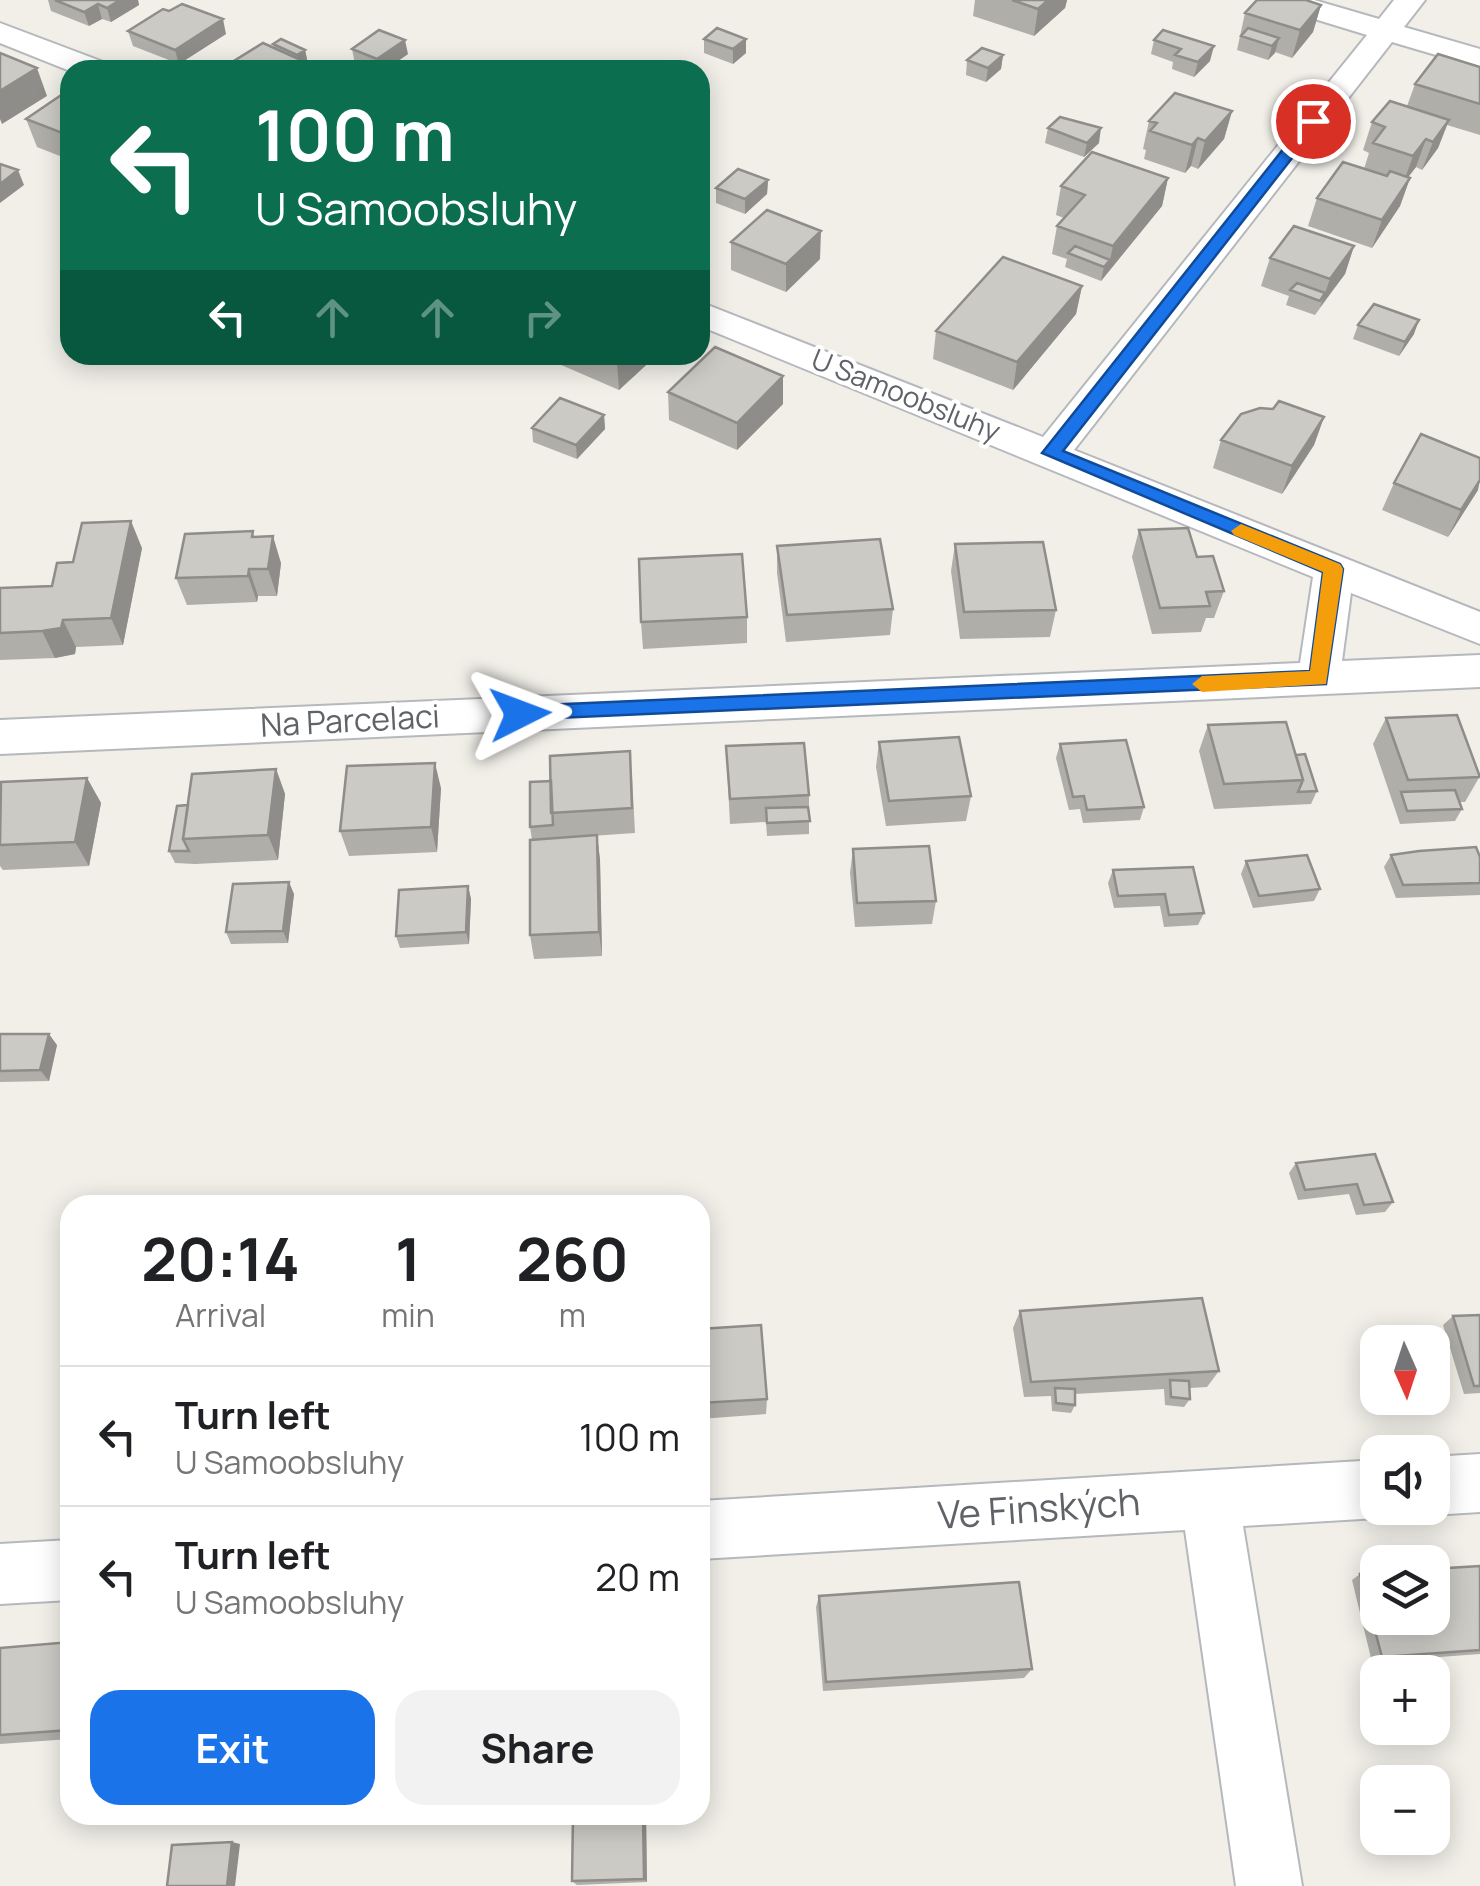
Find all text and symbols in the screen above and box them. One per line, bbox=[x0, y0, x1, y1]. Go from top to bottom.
pin bbox=[1271, 79, 1356, 164]
text: 100 m bbox=[255, 86, 455, 182]
icon: arrive bbox=[1286, 94, 1341, 149]
icon: left bbox=[90, 100, 220, 230]
text: U Samoobsluhy bbox=[255, 177, 577, 239]
icon: left bbox=[200, 290, 255, 345]
icon: ahead bbox=[305, 290, 360, 345]
icon: ahead bbox=[410, 290, 465, 345]
icon: right bbox=[515, 290, 570, 345]
street label: U Samoobsluhy bbox=[806, 339, 1007, 449]
position arrow bbox=[468, 662, 572, 766]
street label: Na Parcelaci bbox=[259, 693, 441, 747]
text: 20:14 bbox=[141, 1217, 300, 1299]
text: 1 bbox=[395, 1217, 421, 1299]
text: 260 bbox=[516, 1217, 629, 1299]
text: Arrival bbox=[175, 1293, 266, 1337]
text: min bbox=[381, 1293, 435, 1337]
text: m bbox=[559, 1293, 586, 1337]
north arrow bbox=[1360, 1325, 1450, 1415]
map controls bbox=[1360, 1325, 1450, 1855]
text: Turn left bbox=[175, 1388, 331, 1440]
icon: left bbox=[90, 1409, 145, 1464]
text: 100 m bbox=[579, 1410, 680, 1462]
button: sound bbox=[1360, 1435, 1450, 1525]
text: U Samoobsluhy bbox=[175, 1440, 404, 1484]
street label: Ve Finských bbox=[936, 1474, 1142, 1540]
text: Turn left bbox=[175, 1528, 331, 1580]
button: layers bbox=[1360, 1545, 1450, 1635]
icon: left bbox=[90, 1549, 145, 1604]
text: 20 m bbox=[595, 1550, 680, 1602]
text: U Samoobsluhy bbox=[175, 1580, 404, 1624]
button: + bbox=[1360, 1655, 1450, 1745]
button: Exit bbox=[90, 1690, 375, 1805]
button: Share bbox=[395, 1690, 680, 1805]
button: − bbox=[1360, 1765, 1450, 1855]

